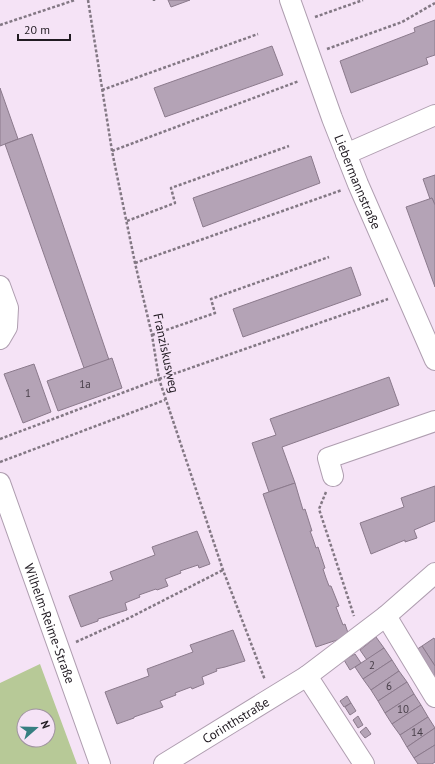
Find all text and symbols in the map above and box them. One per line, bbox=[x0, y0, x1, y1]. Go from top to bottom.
scale bar bbox=[18, 16, 70, 42]
text: 20 m bbox=[24, 22, 50, 37]
street label: Liebermannstraße bbox=[331, 132, 385, 232]
street label: Franziskusweg bbox=[149, 312, 183, 394]
house number: 1a bbox=[79, 377, 91, 391]
house number: 1 bbox=[25, 386, 31, 400]
street label: Wilhelm-Reime-Straße bbox=[21, 561, 79, 686]
house number: 2 bbox=[369, 658, 375, 672]
house number: 6 bbox=[386, 679, 392, 693]
street label: Corinthstraße bbox=[199, 693, 272, 747]
house number: 10 bbox=[397, 702, 409, 716]
north arrow bbox=[16, 708, 56, 748]
text: N bbox=[38, 719, 53, 730]
house number: 14 bbox=[411, 725, 423, 739]

